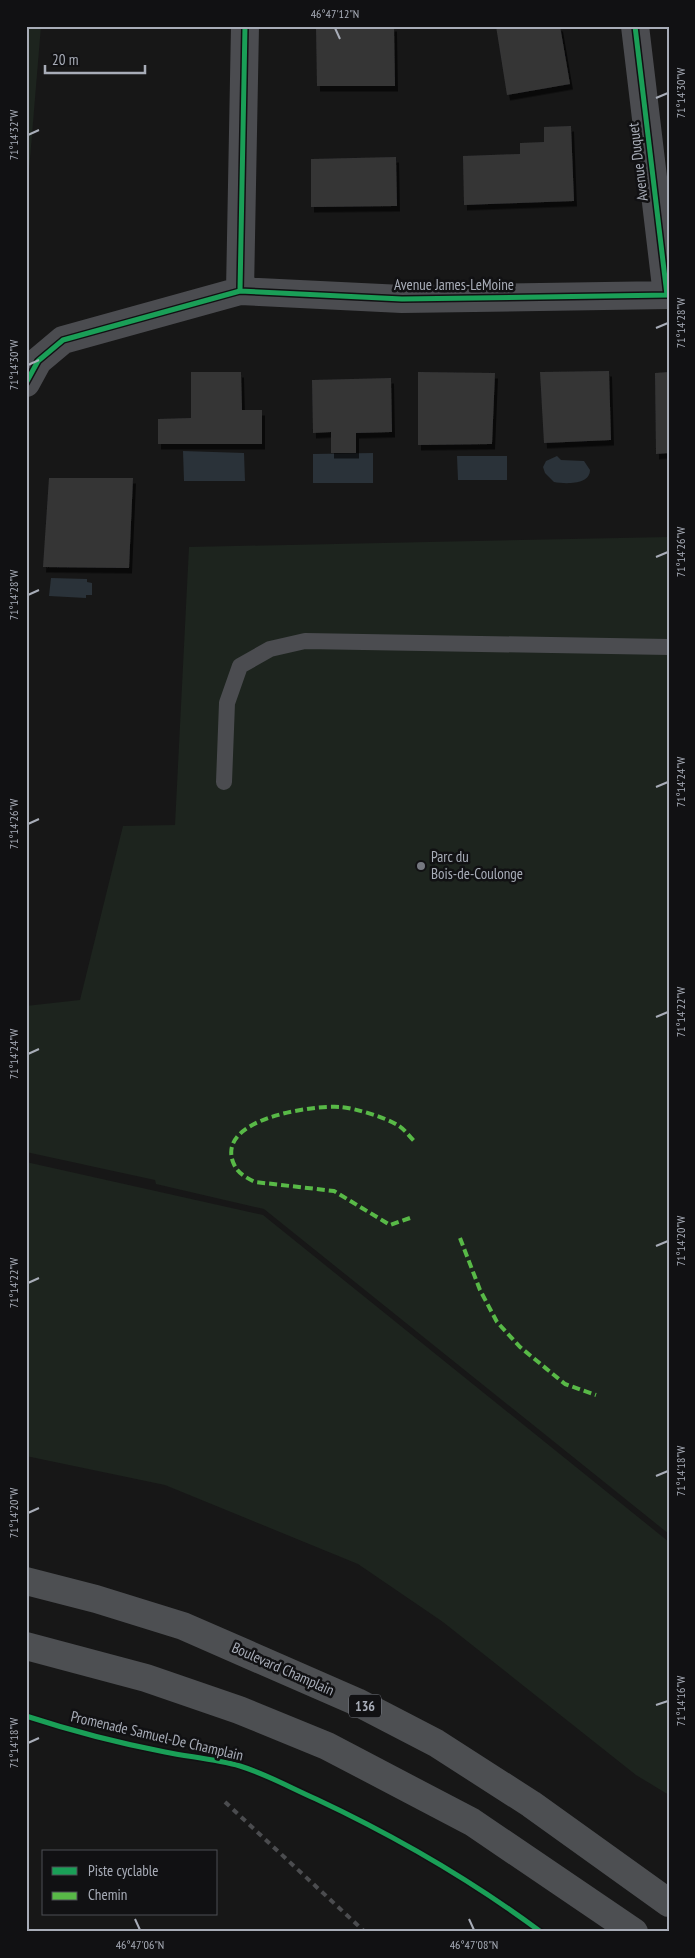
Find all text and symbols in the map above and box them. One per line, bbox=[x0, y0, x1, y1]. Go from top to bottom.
text: 46°47'12"N bbox=[311, 6, 359, 21]
scale bar bbox=[45, 42, 145, 74]
text: 20 m bbox=[52, 50, 78, 69]
text: 71°14'30"W bbox=[673, 68, 688, 118]
text: 71°14'32"W bbox=[6, 110, 21, 160]
street label: Avenue Duquet bbox=[623, 122, 652, 202]
street label: Avenue James-LeMoine bbox=[394, 275, 514, 294]
text: 71°14'28"W bbox=[673, 298, 688, 348]
text: 71°14'30"W bbox=[6, 340, 21, 390]
text: 71°14'26"W bbox=[673, 527, 688, 577]
text: 71°14'28"W bbox=[6, 570, 21, 620]
text: 71°14'24"W bbox=[673, 757, 688, 807]
text: 71°14'26"W bbox=[6, 799, 21, 849]
place label: Parc du Bois-de-Coulonge bbox=[431, 847, 523, 883]
marker: Parc du Bois-de-Coulonge bbox=[415, 860, 427, 872]
text: 71°14'22"W bbox=[673, 987, 688, 1037]
text: 71°14'24"W bbox=[6, 1029, 21, 1079]
text: 71°14'20"W bbox=[673, 1216, 688, 1266]
text: 71°14'22"W bbox=[6, 1258, 21, 1308]
text: 71°14'18"W bbox=[673, 1446, 688, 1496]
text: 71°14'20"W bbox=[6, 1488, 21, 1538]
street label: Boulevard Champlain bbox=[229, 1637, 337, 1700]
text: 71°14'16"W bbox=[673, 1676, 688, 1726]
road number: 136 bbox=[349, 1694, 381, 1718]
street label: Promenade Samuel-De Champlain bbox=[69, 1706, 245, 1765]
text: 71°14'18"W bbox=[6, 1718, 21, 1768]
legend bbox=[42, 1850, 218, 1916]
text: Piste cyclable bbox=[88, 1861, 158, 1880]
text: Chemin bbox=[88, 1885, 127, 1904]
text: 46°47'06"N bbox=[116, 1937, 164, 1952]
text: 46°47'08"N bbox=[450, 1937, 498, 1952]

